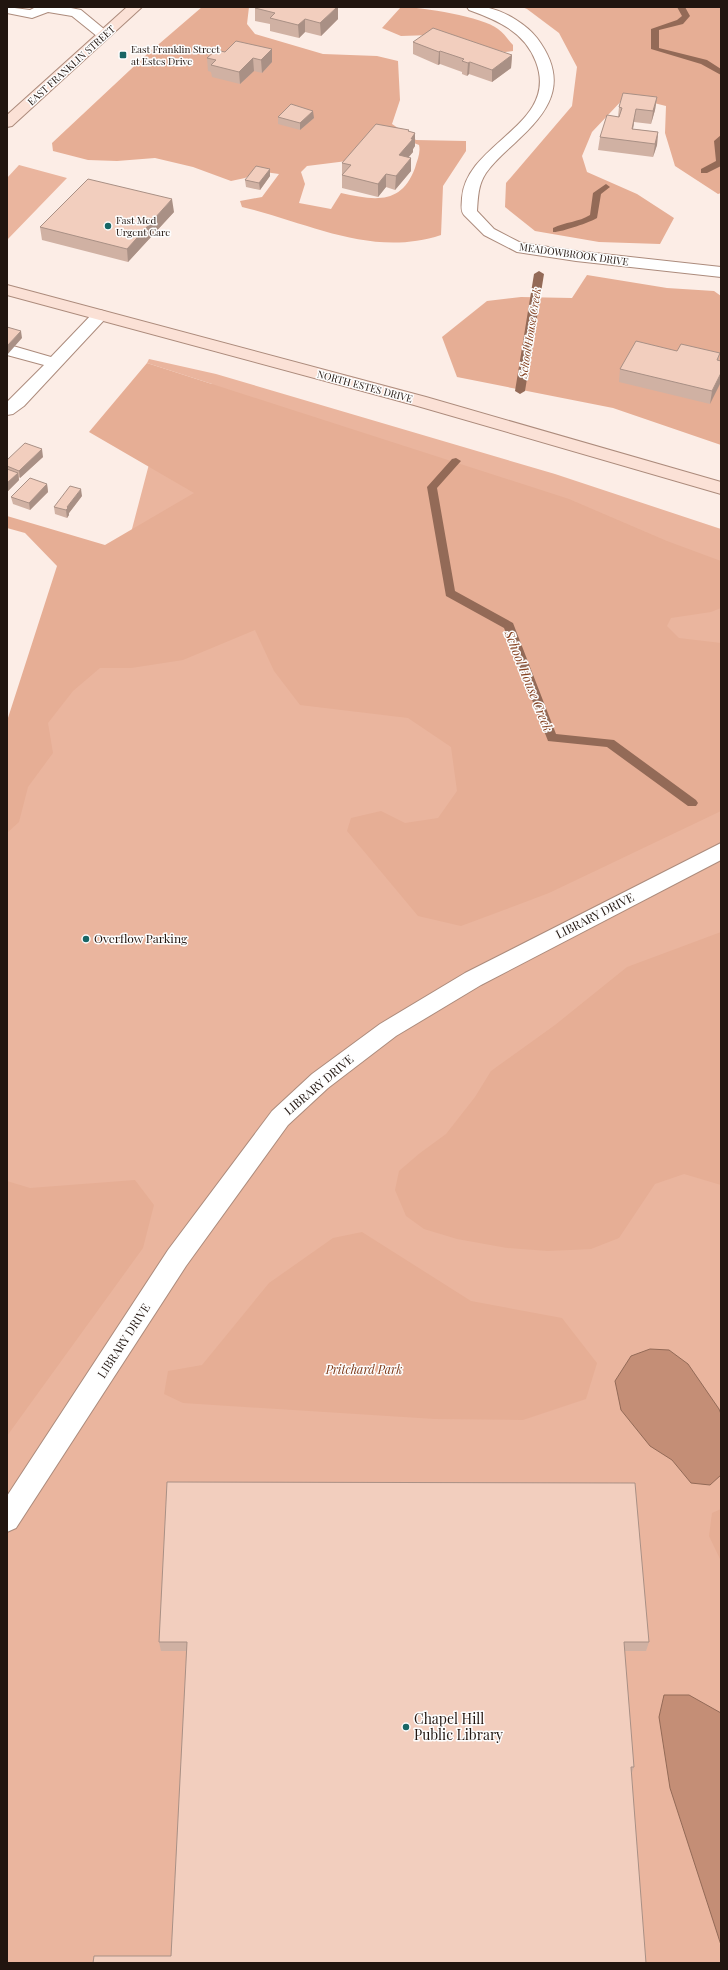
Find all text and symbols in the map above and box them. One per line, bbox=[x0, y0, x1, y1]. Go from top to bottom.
street label: EAST FRANKLIN STREET bbox=[24, 22, 118, 108]
place label: East Franklin Street at Estes Drive bbox=[131, 42, 220, 68]
marker: East Franklin Street at Estes Drive bbox=[118, 50, 128, 60]
place label: Fast Med Urgent Care bbox=[116, 213, 170, 239]
marker: Fast Med Urgent Care bbox=[103, 221, 113, 231]
street label: MEADOWBROOK DRIVE bbox=[518, 239, 630, 269]
water label: School House Creek bbox=[515, 286, 544, 380]
street label: NORTH ESTES DRIVE bbox=[316, 367, 414, 405]
water label: School House Creek bbox=[501, 627, 558, 734]
street label: LIBRARY DRIVE bbox=[553, 888, 636, 942]
place label: Overflow Parking bbox=[94, 930, 188, 946]
marker: Overflow Parking bbox=[81, 934, 91, 944]
street label: LIBRARY DRIVE bbox=[280, 1051, 356, 1118]
street label: LIBRARY DRIVE bbox=[93, 1300, 153, 1381]
park label: Pritchard Park bbox=[325, 1361, 402, 1377]
place label: Chapel Hill Public Library bbox=[414, 1709, 503, 1744]
marker: Chapel Hill Public Library bbox=[401, 1722, 411, 1732]

